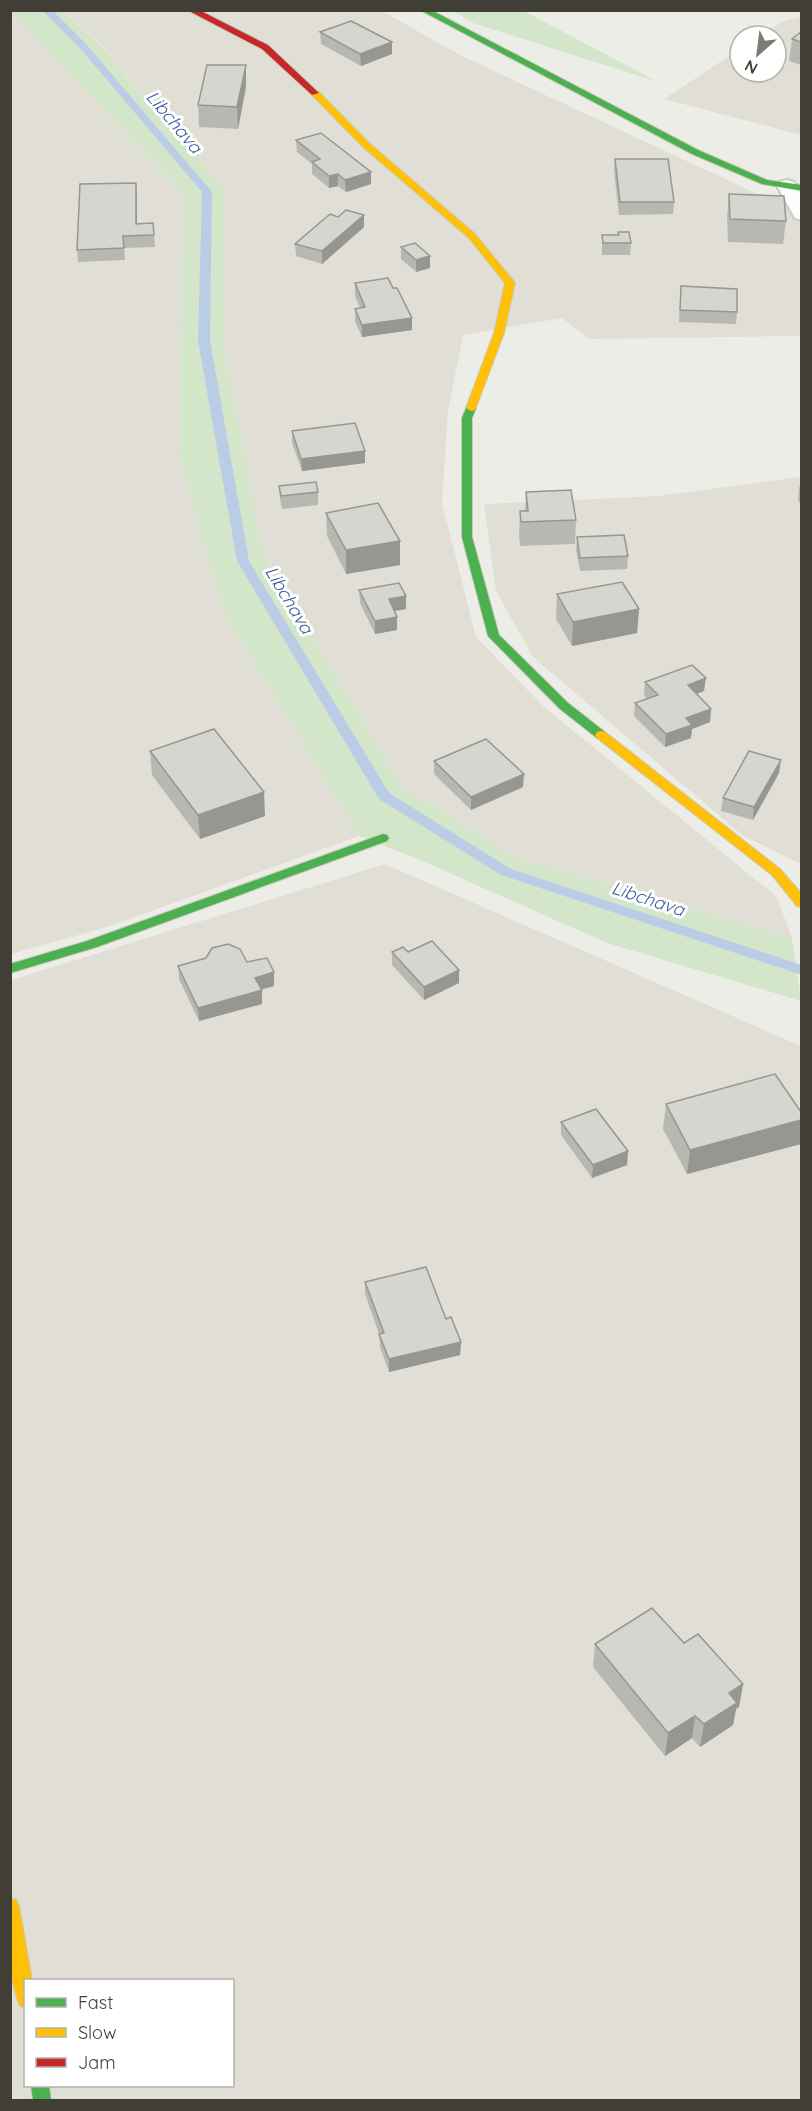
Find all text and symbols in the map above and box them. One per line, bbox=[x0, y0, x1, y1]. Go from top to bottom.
north arrow bbox=[728, 24, 788, 84]
text: N bbox=[741, 56, 761, 79]
water label: Libchava bbox=[141, 86, 208, 159]
water label: Libchava bbox=[260, 562, 319, 639]
water label: Libchava bbox=[609, 876, 688, 921]
legend bbox=[24, 1979, 234, 2087]
text: Fast bbox=[78, 1991, 113, 2014]
text: Slow bbox=[78, 2021, 116, 2044]
text: Jam bbox=[78, 2051, 116, 2074]

